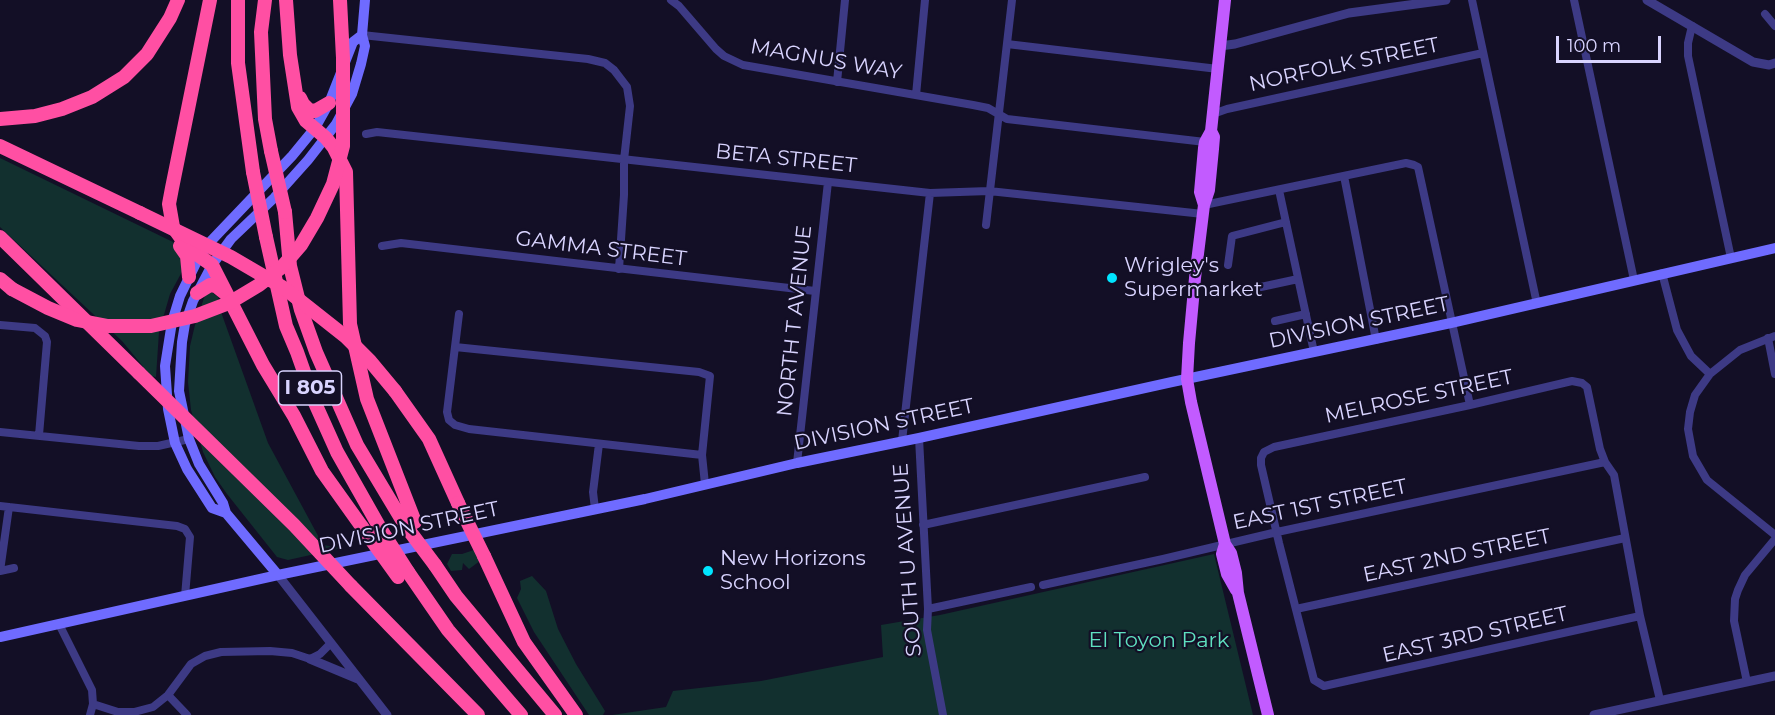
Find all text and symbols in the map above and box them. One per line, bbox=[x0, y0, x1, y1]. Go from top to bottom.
scale bar bbox=[1559, 24, 1664, 62]
street label: NORFOLK STREET bbox=[1247, 33, 1441, 97]
street label: MAGNUS WAY bbox=[748, 34, 904, 86]
text: 100 m bbox=[1567, 35, 1621, 57]
street label: BETA STREET bbox=[714, 139, 858, 179]
street label: NORTH T AVENUE bbox=[772, 224, 818, 418]
street label: GAMMA STREET bbox=[514, 226, 688, 272]
place label: Wrigley's Supermarket bbox=[1124, 253, 1262, 303]
marker: Wrigley's Supermarket bbox=[1105, 271, 1119, 285]
street label: DIVISION STREET bbox=[1267, 292, 1451, 354]
street label: MELROSE STREET bbox=[1323, 365, 1515, 429]
road number: I 805 bbox=[278, 371, 342, 405]
street label: DIVISION STREET bbox=[792, 394, 976, 456]
street label: SOUTH U AVENUE bbox=[889, 462, 927, 658]
street label: EAST 1ST STREET bbox=[1231, 474, 1409, 536]
street label: DIVISION STREET bbox=[317, 497, 501, 559]
street label: EAST 2ND STREET bbox=[1361, 524, 1553, 588]
place label: New Horizons School bbox=[720, 546, 866, 596]
marker: New Horizons School bbox=[701, 564, 715, 578]
street label: EAST 3RD STREET bbox=[1380, 601, 1570, 669]
park label: El Toyon Park bbox=[1089, 628, 1229, 654]

